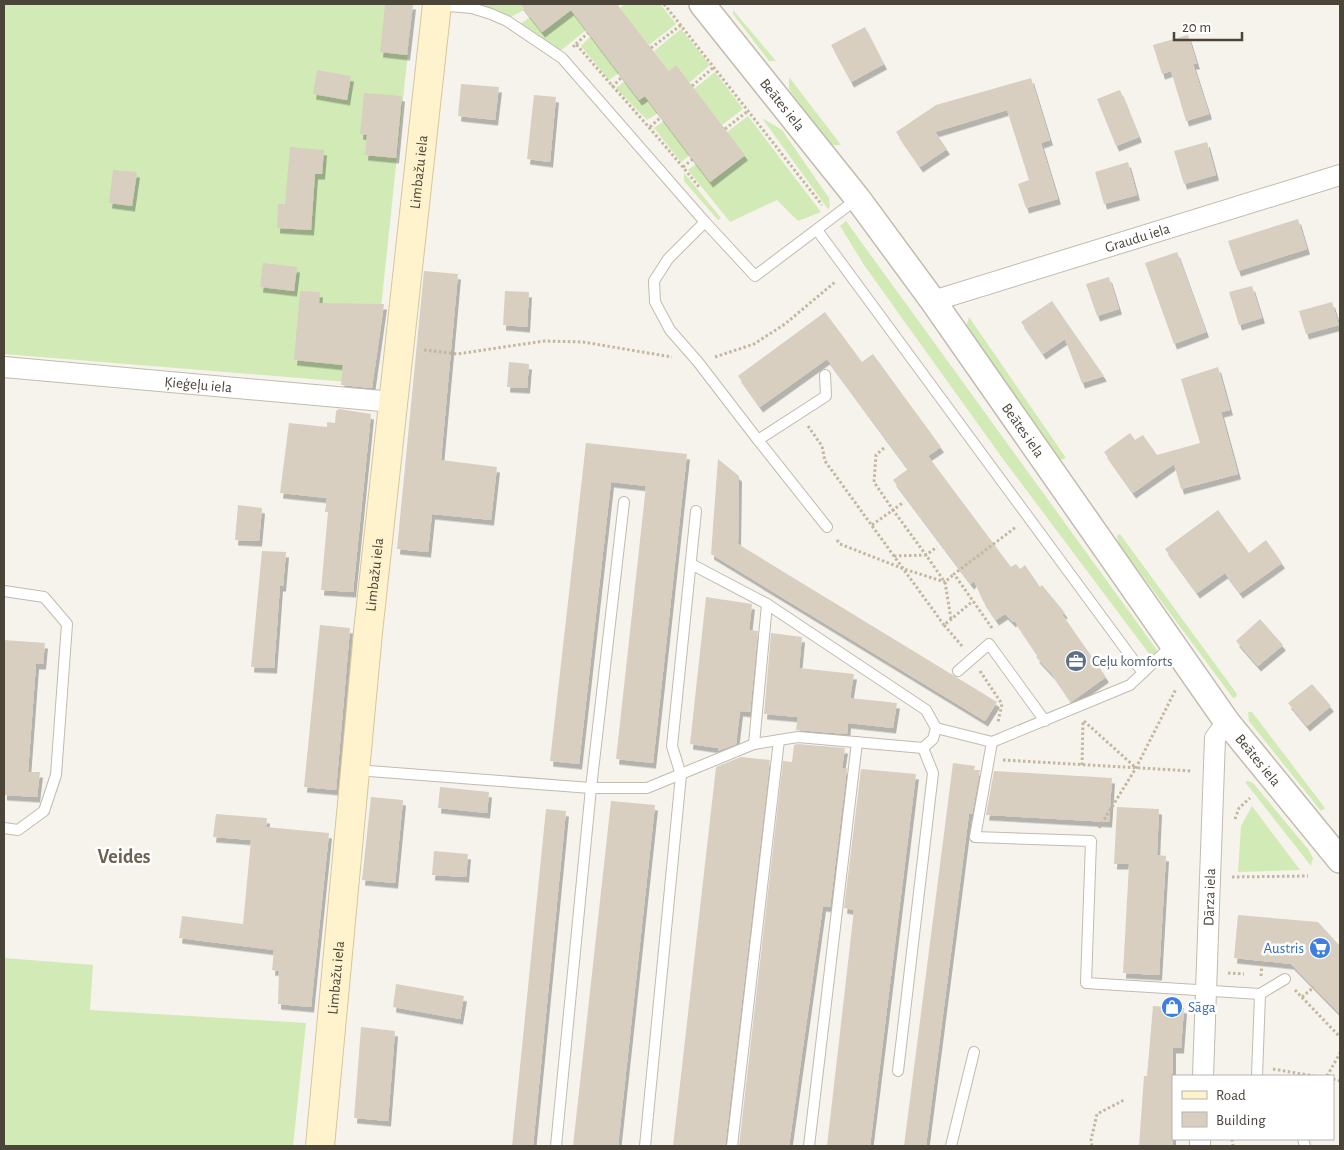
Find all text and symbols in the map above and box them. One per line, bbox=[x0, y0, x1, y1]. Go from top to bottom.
scale bar bbox=[1174, 10, 1242, 42]
text: 20 m bbox=[1182, 20, 1211, 35]
street label: Beātes iela bbox=[757, 76, 808, 134]
street label: Limbažu iela bbox=[408, 134, 431, 210]
street label: Graudu iela bbox=[1103, 221, 1172, 255]
street label: Ķieģeļu iela bbox=[164, 374, 233, 395]
street label: Beātes iela bbox=[999, 401, 1047, 461]
street label: Limbažu iela bbox=[363, 537, 386, 612]
office icon: Ceļu komforts bbox=[1064, 649, 1088, 673]
place label: Ceļu komforts bbox=[1092, 654, 1173, 670]
street label: Beātes iela bbox=[1232, 731, 1283, 789]
district label: Veides bbox=[97, 847, 151, 867]
street label: Dārza iela bbox=[1201, 868, 1218, 926]
supermarket icon: Austris bbox=[1308, 936, 1332, 960]
street label: Limbažu iela bbox=[325, 940, 347, 1015]
place label: Austris bbox=[1264, 941, 1304, 956]
shop icon: Sāga bbox=[1160, 995, 1184, 1019]
place label: Sāga bbox=[1188, 1000, 1216, 1015]
legend bbox=[1172, 1075, 1334, 1140]
text: Road bbox=[1216, 1088, 1246, 1103]
text: Building bbox=[1216, 1113, 1266, 1128]

